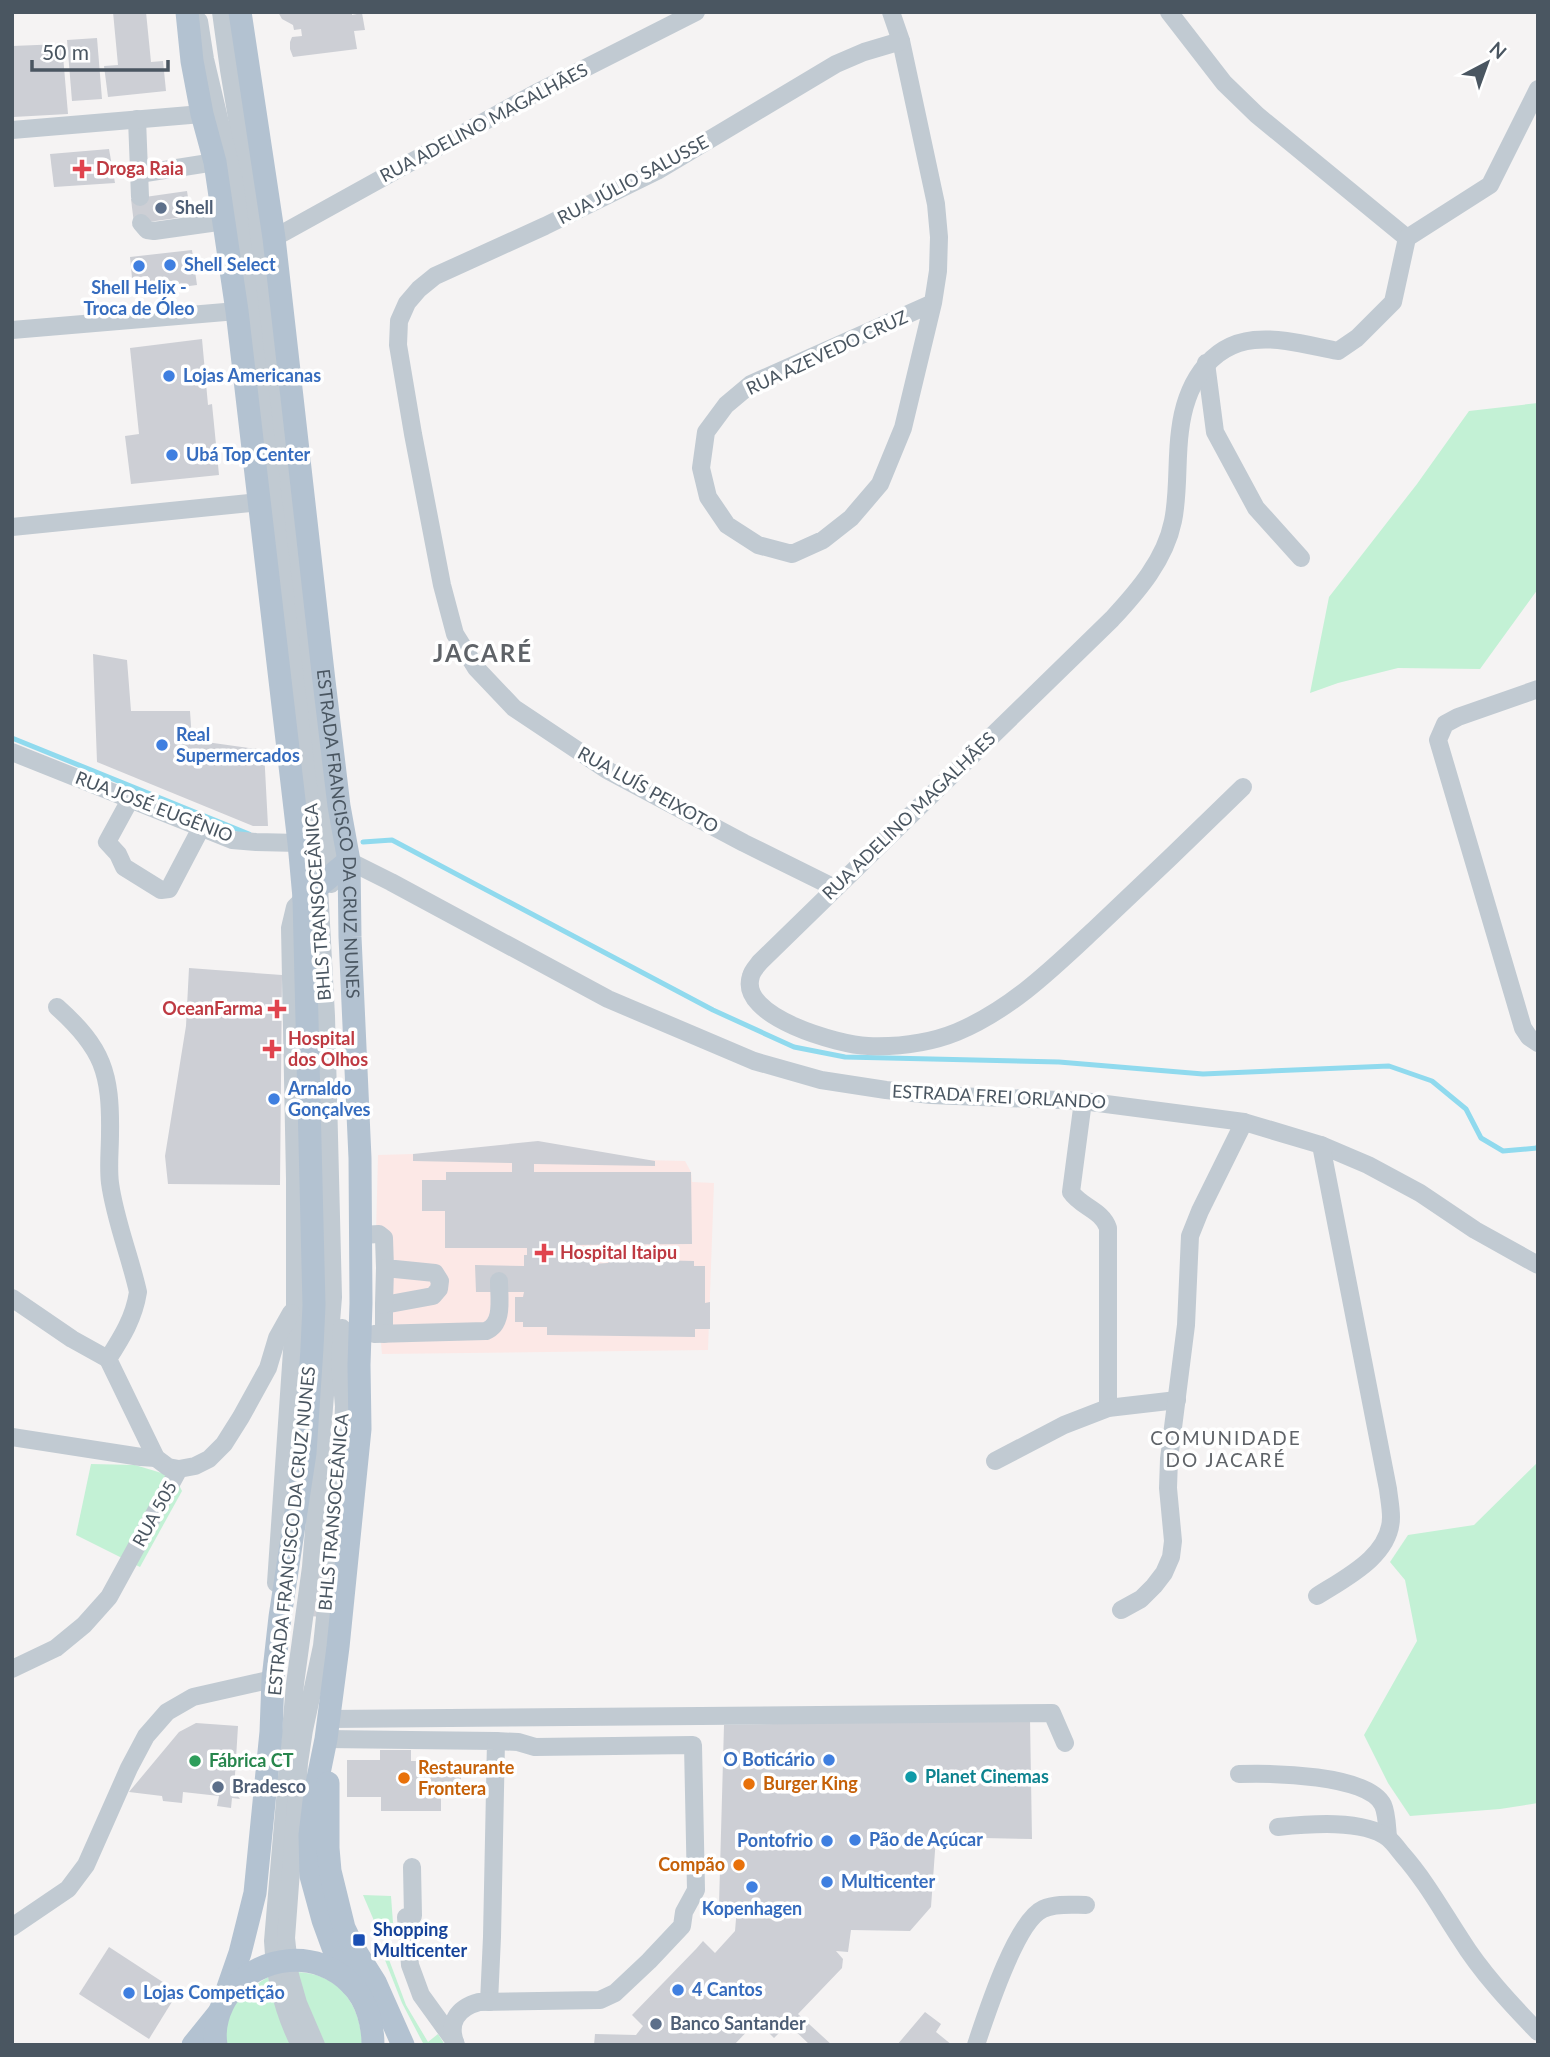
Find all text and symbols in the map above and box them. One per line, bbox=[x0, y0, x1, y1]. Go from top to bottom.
scale bar bbox=[32, 28, 168, 72]
north arrow bbox=[1452, 28, 1522, 98]
text: N bbox=[1485, 36, 1512, 63]
text: 50 m bbox=[42, 39, 89, 64]
street label: RUA ADELINO MAGALHÃES bbox=[376, 58, 591, 186]
street label: RUA JÚLIO SALUSSE bbox=[553, 130, 712, 228]
place label: Droga Raia bbox=[96, 157, 184, 179]
marker: Droga Raia bbox=[74, 161, 90, 177]
place label: Shell bbox=[175, 196, 213, 218]
marker: Shell bbox=[153, 200, 169, 216]
place label: Shell Select bbox=[184, 253, 276, 275]
marker: Shell Select bbox=[162, 257, 178, 273]
marker: Shell Helix - Troca de Óleo bbox=[131, 258, 147, 274]
place label: Shell Helix - Troca de Óleo bbox=[84, 276, 195, 319]
street label: RUA AZEVEDO CRUZ bbox=[742, 305, 911, 399]
place label: Lojas Americanas bbox=[183, 364, 321, 386]
marker: Lojas Americanas bbox=[161, 368, 177, 384]
place label: Ubá Top Center bbox=[186, 443, 311, 465]
marker: Ubá Top Center bbox=[164, 447, 180, 463]
district label: JACARÉ bbox=[433, 638, 533, 667]
street label: ESTRADA FRANCISCO DA CRUZ NUNES bbox=[313, 668, 365, 999]
place label: Real Supermercados bbox=[176, 723, 300, 766]
street label: RUA ADELINO MAGALHÃES bbox=[817, 727, 999, 904]
marker: Real Supermercados bbox=[154, 737, 170, 753]
street label: RUA LUÍS PEIXOTO bbox=[574, 741, 723, 837]
street label: RUA JOSÉ EUGÊNIO bbox=[72, 766, 236, 846]
street label: BHLS TRANSOCEÂNICA bbox=[299, 802, 335, 1002]
place label: OceanFarma bbox=[162, 997, 263, 1019]
marker: OceanFarma bbox=[269, 1001, 285, 1017]
place label: Hospital dos Olhos bbox=[288, 1027, 368, 1070]
marker: Hospital dos Olhos bbox=[262, 1039, 282, 1059]
place label: Arnaldo Gonçalves bbox=[287, 1077, 371, 1120]
street label: ESTRADA FREI ORLANDO bbox=[891, 1079, 1107, 1113]
marker: Arnaldo Gonçalves bbox=[266, 1091, 282, 1107]
place label: Hospital Itaipu bbox=[560, 1241, 677, 1263]
marker: Hospital Itaipu bbox=[534, 1243, 554, 1263]
street label: ESTRADA FRANCISCO DA CRUZ NUNES bbox=[263, 1365, 319, 1697]
street label: BHLS TRANSOCEÂNICA bbox=[313, 1411, 353, 1612]
district label: COMUNIDADE DO JACARÉ bbox=[1150, 1426, 1302, 1471]
street label: RUA 505 bbox=[127, 1477, 181, 1550]
place label: O Boticário bbox=[723, 1748, 815, 1770]
place label: Fábrica CT bbox=[209, 1749, 294, 1771]
marker: O Boticário bbox=[821, 1752, 837, 1768]
marker: Fábrica CT bbox=[187, 1753, 203, 1769]
place label: Restaurante Frontera bbox=[418, 1756, 515, 1799]
place label: Planet Cinemas bbox=[925, 1765, 1049, 1787]
marker: Planet Cinemas bbox=[903, 1769, 919, 1785]
marker: Restaurante Frontera bbox=[396, 1770, 412, 1786]
place label: Burger King bbox=[763, 1772, 858, 1794]
place label: Bradesco bbox=[232, 1775, 306, 1797]
marker: Burger King bbox=[741, 1776, 757, 1792]
marker: Bradesco bbox=[210, 1779, 226, 1795]
place label: Pão de Açúcar bbox=[869, 1828, 983, 1850]
place label: Pontofrio bbox=[737, 1829, 813, 1851]
marker: Pão de Açúcar bbox=[847, 1832, 863, 1848]
marker: Pontofrio bbox=[819, 1833, 835, 1849]
place label: Compão bbox=[658, 1853, 725, 1875]
marker: Compão bbox=[731, 1857, 747, 1873]
place label: Multicenter bbox=[841, 1870, 935, 1892]
marker: Multicenter bbox=[819, 1874, 835, 1890]
marker: Kopenhagen bbox=[744, 1879, 760, 1895]
place label: Kopenhagen bbox=[702, 1897, 802, 1919]
place label: Shopping Multicenter bbox=[373, 1918, 467, 1961]
marker: Shopping Multicenter bbox=[351, 1932, 367, 1948]
place label: 4 Cantos bbox=[692, 1978, 763, 2000]
place label: Lojas Competição bbox=[143, 1981, 285, 2003]
marker: 4 Cantos bbox=[670, 1982, 686, 1998]
marker: Lojas Competição bbox=[121, 1985, 137, 2001]
place label: Banco Santander bbox=[670, 2012, 806, 2034]
marker: Banco Santander bbox=[648, 2016, 664, 2032]

